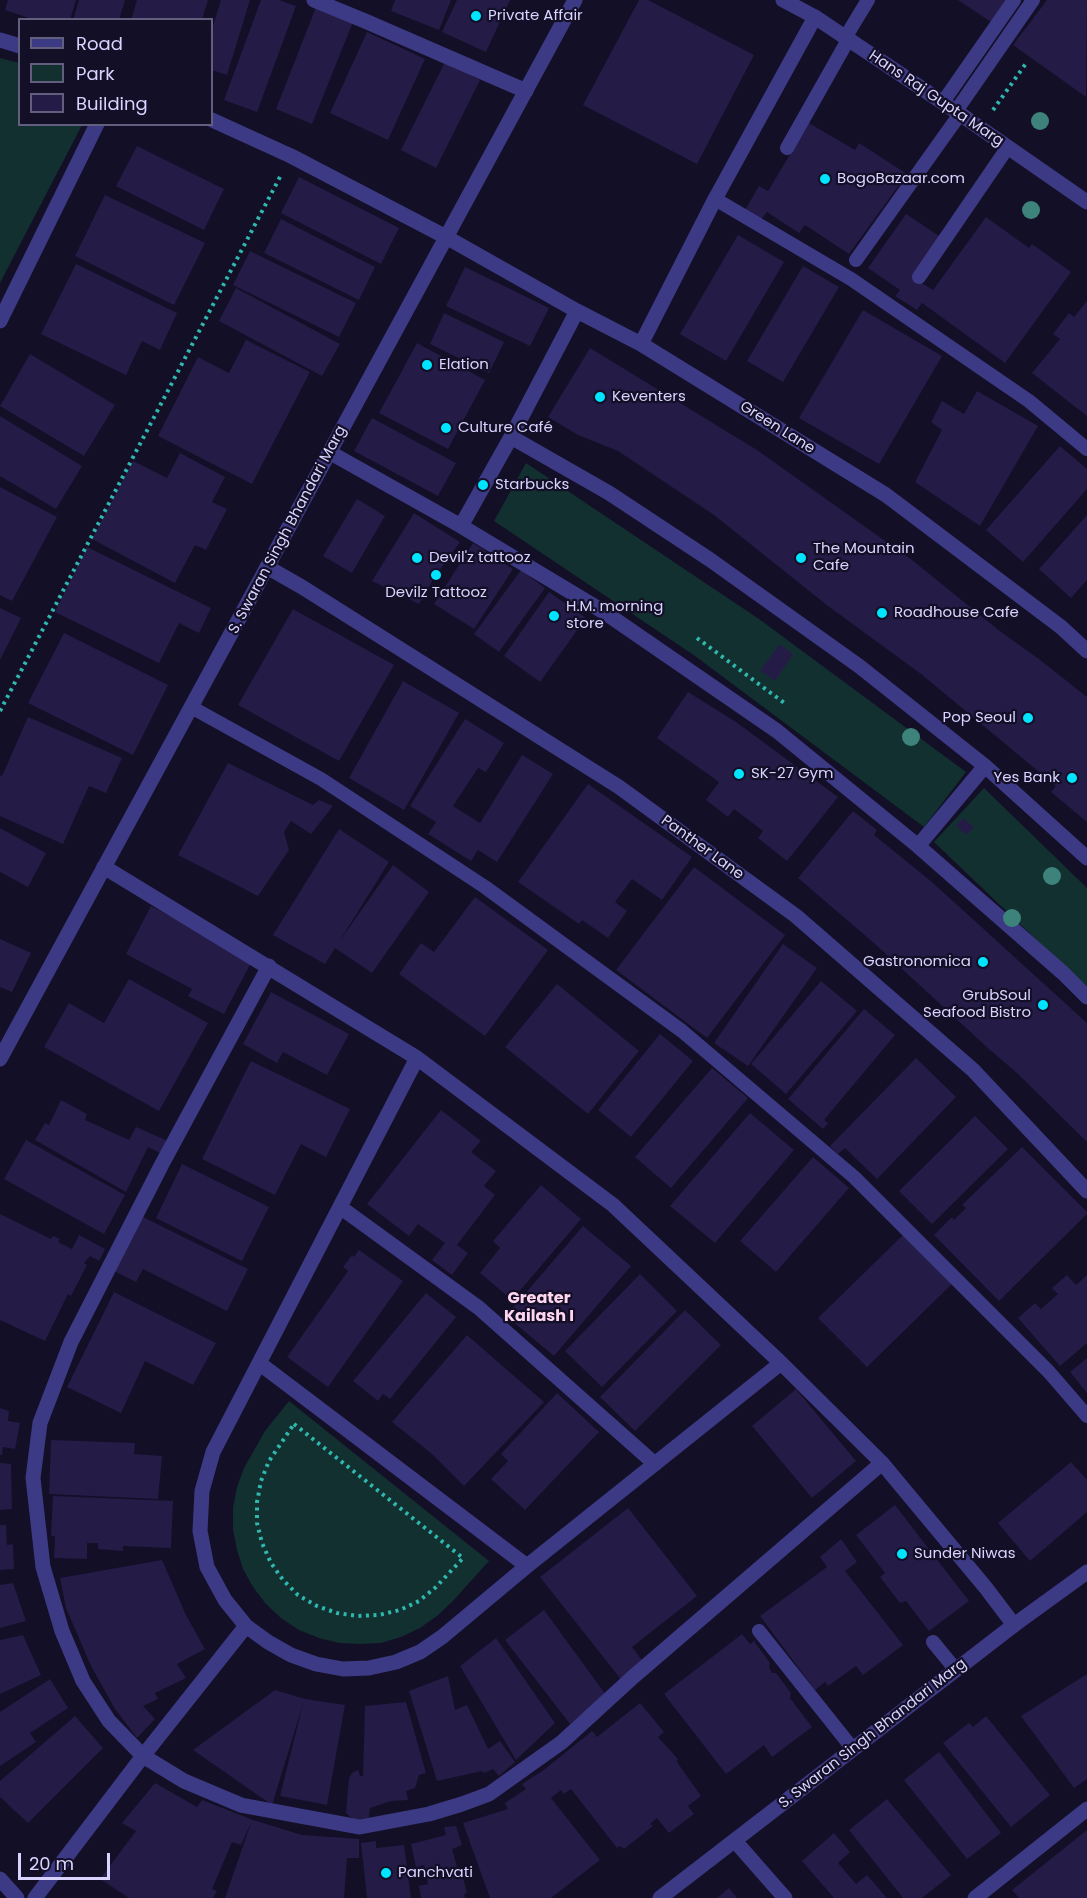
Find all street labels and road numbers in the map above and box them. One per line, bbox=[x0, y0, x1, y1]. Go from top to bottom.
street label: Hans Raj Gupta Marg bbox=[865, 47, 1007, 151]
street label: Green Lane bbox=[736, 398, 818, 458]
street label: S. Swaran Singh Bhandari Marg bbox=[225, 423, 351, 637]
street label: Panther Lane bbox=[657, 812, 747, 884]
street label: S. Swaran Singh Bhandari Marg bbox=[776, 1655, 970, 1813]

